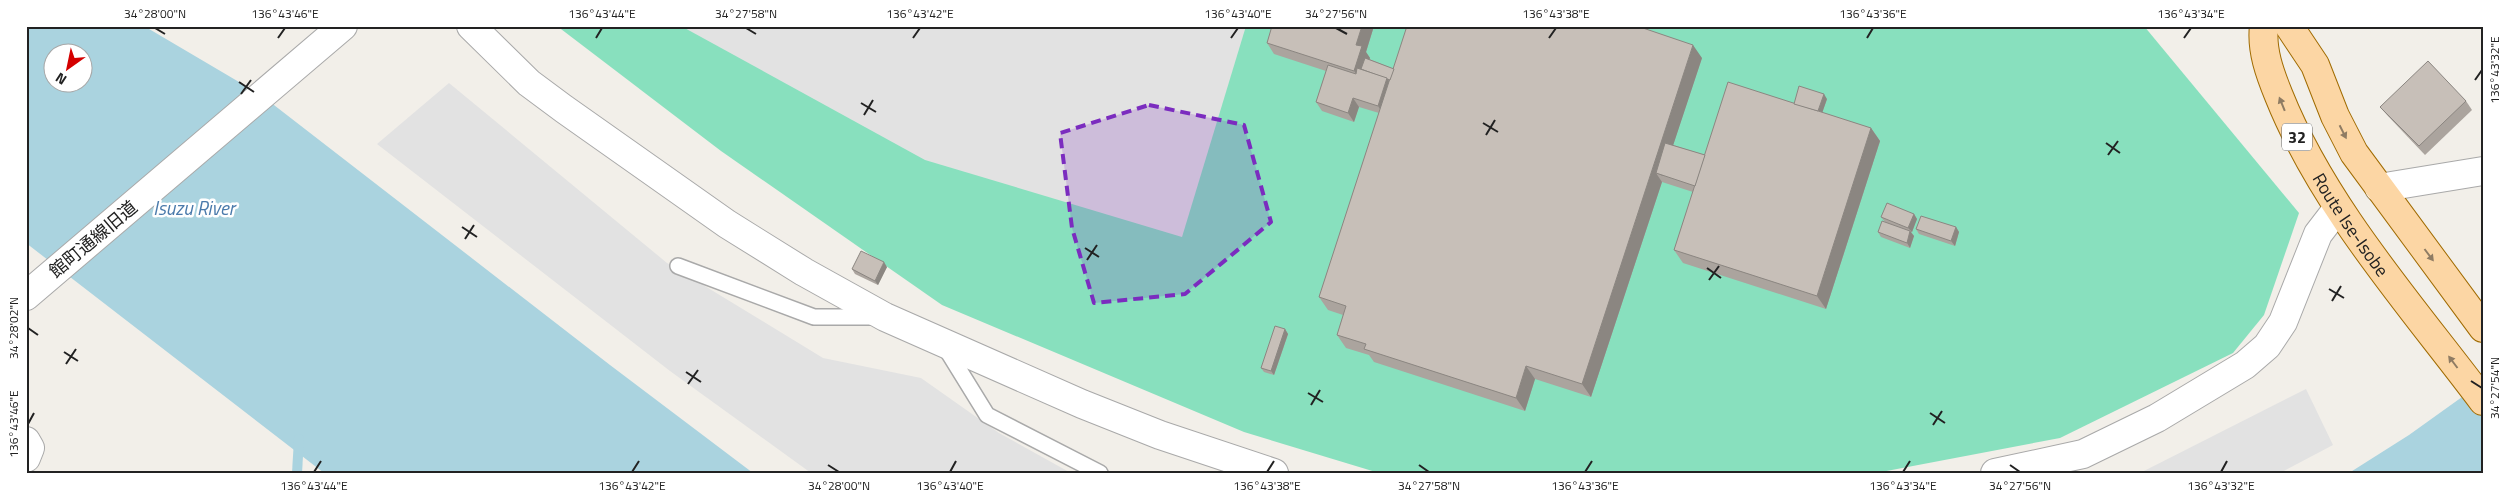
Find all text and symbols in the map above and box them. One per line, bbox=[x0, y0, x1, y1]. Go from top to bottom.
text: 34°28'00"N bbox=[124, 4, 186, 23]
text: 136°43'46"E bbox=[251, 4, 319, 23]
text: 136°43'44"E bbox=[568, 4, 636, 23]
text: 34°27'58"N bbox=[715, 4, 777, 23]
text: 136°43'42"E bbox=[886, 4, 954, 23]
text: 136°43'40"E bbox=[1204, 4, 1272, 23]
text: 34°27'56"N bbox=[1305, 4, 1367, 23]
text: 136°43'38"E bbox=[1522, 4, 1590, 23]
text: 136°43'36"E bbox=[1839, 4, 1907, 23]
text: 136°43'34"E bbox=[2157, 4, 2225, 23]
text: 136°43'32"E bbox=[2485, 36, 2504, 104]
north arrow bbox=[42, 42, 92, 92]
text: N bbox=[51, 68, 70, 91]
one-way arrow bbox=[2278, 97, 2286, 111]
road number: 32 bbox=[2282, 124, 2312, 150]
one-way arrow bbox=[2339, 125, 2347, 139]
street label: Route Ise-Isobe bbox=[2306, 167, 2396, 282]
water label: Isuzu River bbox=[153, 193, 237, 222]
street label: 館町通線旧道 bbox=[43, 194, 143, 284]
one-way arrow bbox=[2423, 248, 2434, 261]
text: 34°28'02"N bbox=[4, 297, 23, 359]
one-way arrow bbox=[2448, 356, 2459, 369]
text: 34°27'54"N bbox=[2485, 357, 2504, 419]
text: 136°43'46"E bbox=[4, 390, 23, 458]
text: 136°43'44"E bbox=[280, 476, 348, 495]
text: 136°43'42"E bbox=[598, 476, 666, 495]
text: 34°28'00"N bbox=[808, 476, 870, 495]
text: 136°43'40"E bbox=[916, 476, 984, 495]
text: 136°43'38"E bbox=[1233, 476, 1301, 495]
text: 34°27'58"N bbox=[1398, 476, 1460, 495]
text: 136°43'36"E bbox=[1551, 476, 1619, 495]
text: 136°43'34"E bbox=[1869, 476, 1937, 495]
text: 34°27'56"N bbox=[1989, 476, 2051, 495]
text: 136°43'32"E bbox=[2187, 476, 2255, 495]

